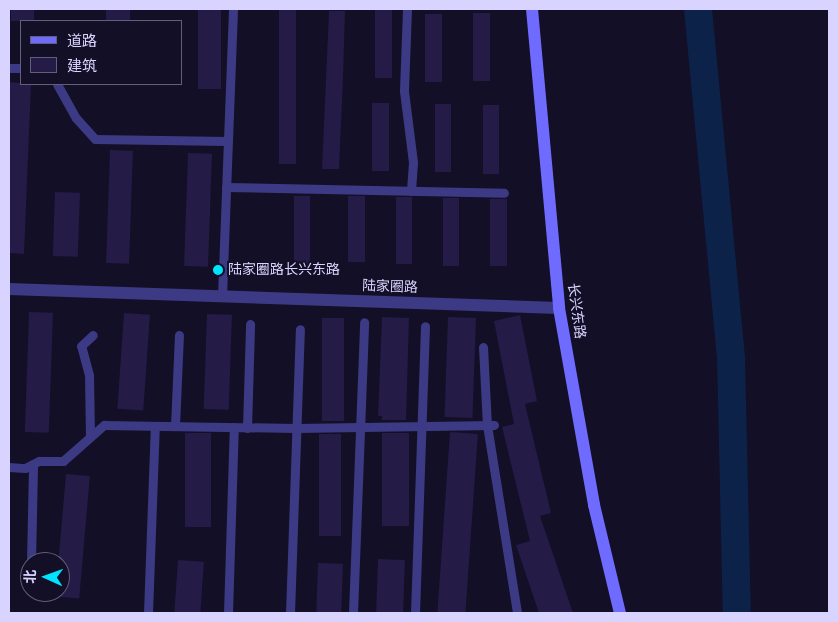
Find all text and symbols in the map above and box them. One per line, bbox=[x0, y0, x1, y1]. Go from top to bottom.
legend bbox=[20, 20, 182, 85]
text: 道路 bbox=[67, 32, 97, 50]
text: 建筑 bbox=[67, 57, 97, 75]
place label: 陆家圈路长兴东路 bbox=[228, 262, 340, 278]
marker: 陆家圈路长兴东路 bbox=[212, 264, 224, 276]
street label: 陆家圈路 bbox=[362, 278, 418, 296]
street label: 长兴东路 bbox=[564, 282, 588, 340]
north arrow bbox=[20, 552, 70, 602]
text: 北 bbox=[22, 569, 39, 584]

